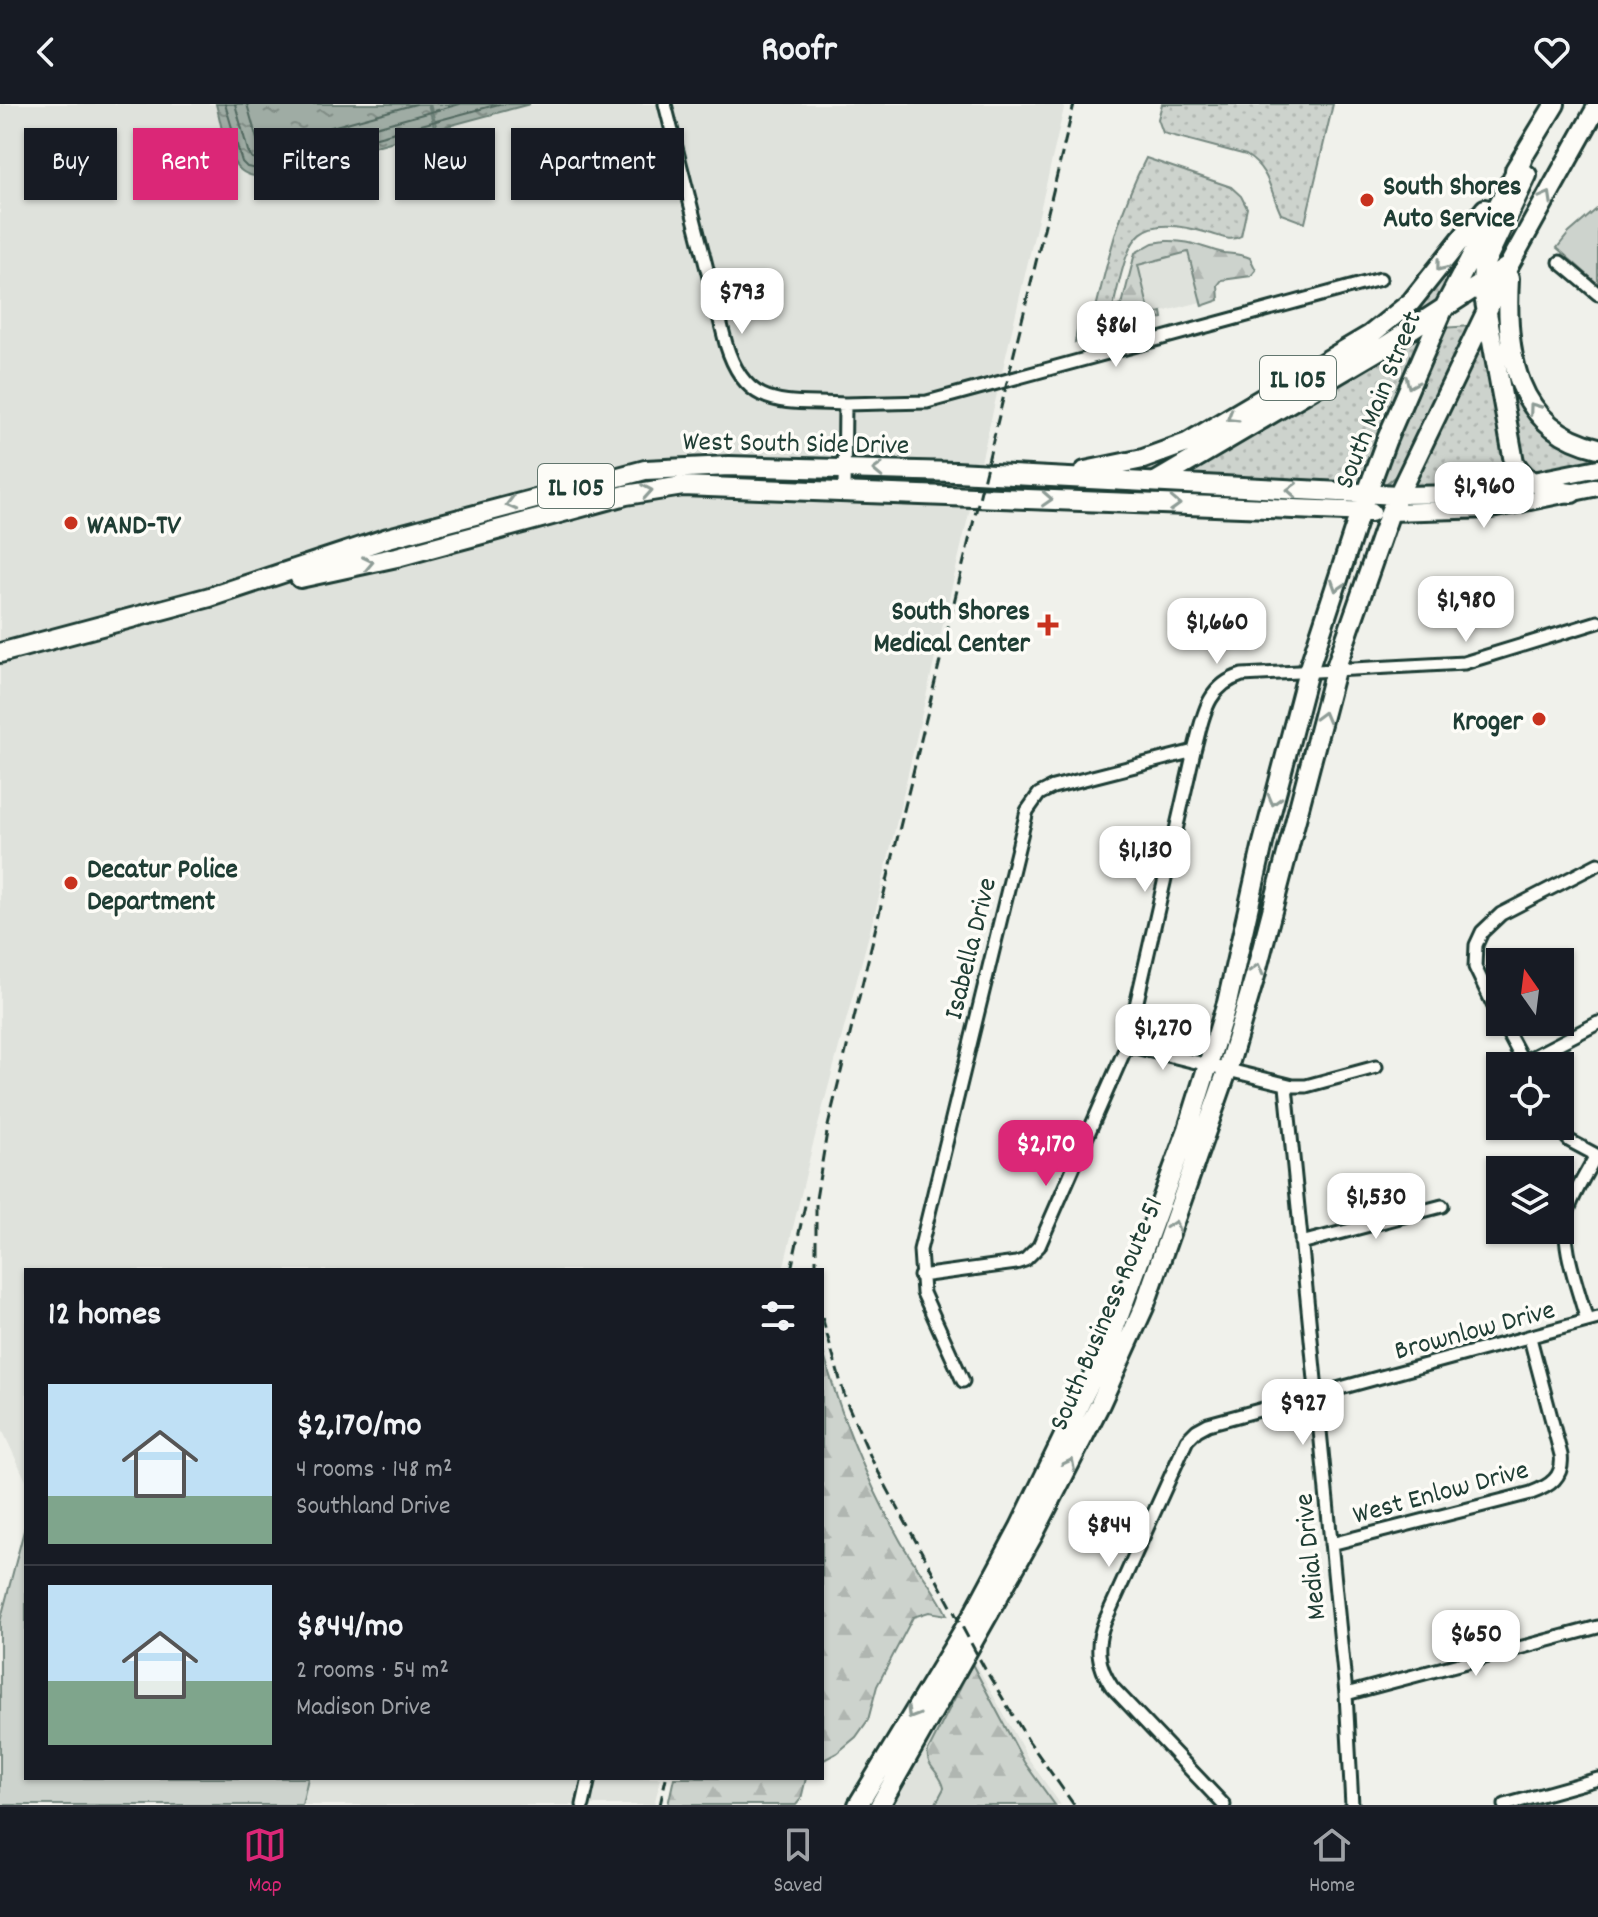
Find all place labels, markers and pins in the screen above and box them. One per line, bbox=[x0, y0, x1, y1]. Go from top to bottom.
place label: South Shores Auto Service bbox=[1383, 169, 1522, 241]
marker: South Shores Auto Service bbox=[1358, 191, 1376, 209]
pin: $793 bbox=[695, 268, 789, 336]
pin: $861 bbox=[1069, 301, 1163, 369]
pin: $1,960 bbox=[1419, 462, 1549, 530]
place label: WAND-TV bbox=[87, 508, 181, 548]
marker: WAND-TV bbox=[62, 514, 80, 532]
pin: $1,980 bbox=[1401, 576, 1531, 644]
place label: South Shores Medical Center bbox=[873, 594, 1031, 666]
pin: $1,660 bbox=[1152, 598, 1282, 666]
marker: South Shores Medical Center bbox=[1037, 614, 1059, 636]
place label: Kroger bbox=[1452, 704, 1524, 744]
marker: Kroger bbox=[1530, 710, 1548, 728]
pin: $1,130 bbox=[1080, 826, 1210, 894]
place label: Decatur Police Department bbox=[87, 852, 238, 924]
marker: Decatur Police Department bbox=[62, 874, 80, 892]
pin: $1,270 bbox=[1098, 1004, 1228, 1072]
pin: $2,170 bbox=[981, 1120, 1111, 1188]
pin: $1,530 bbox=[1311, 1173, 1441, 1241]
pin: $927 bbox=[1256, 1379, 1350, 1447]
pin: $844 bbox=[1062, 1501, 1156, 1569]
pin: $650 bbox=[1429, 1610, 1523, 1678]

